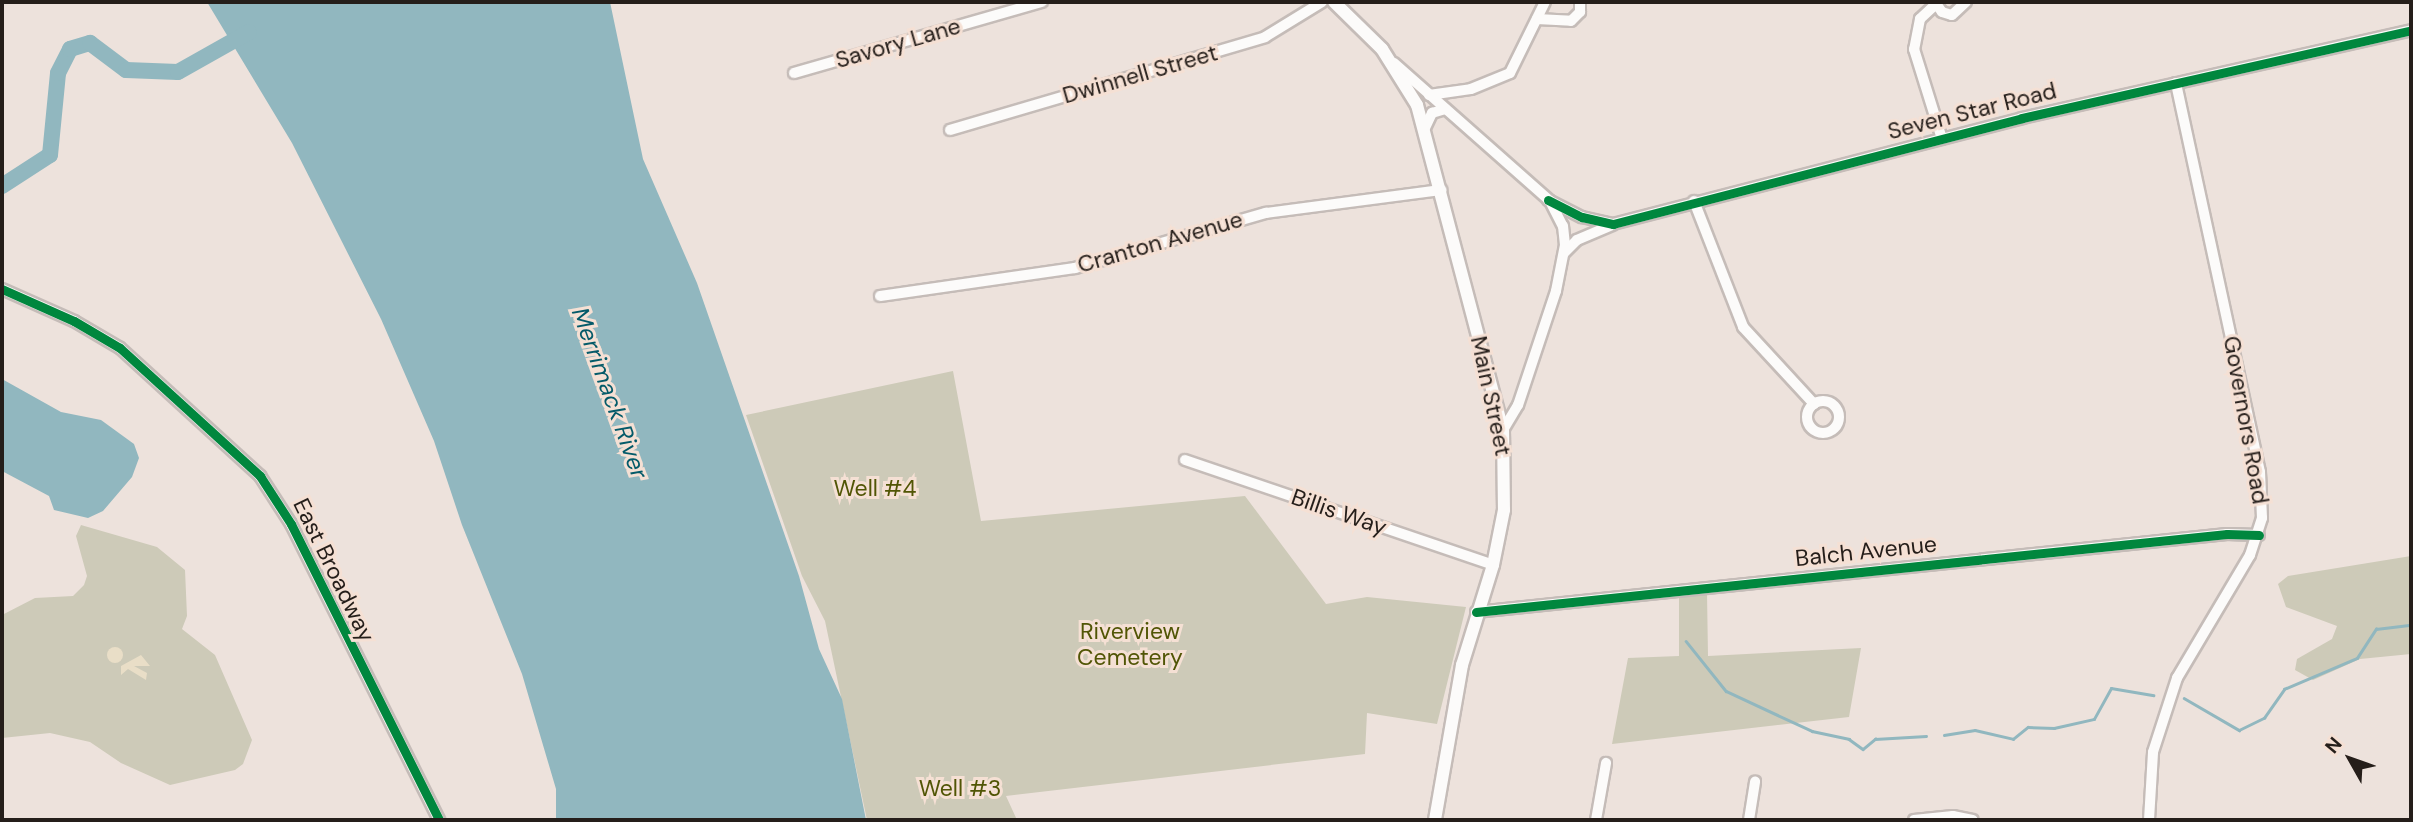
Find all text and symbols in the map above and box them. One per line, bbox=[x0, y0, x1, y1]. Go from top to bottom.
street label: Savory Lane bbox=[832, 12, 964, 74]
street label: Dwinnell Street bbox=[1059, 39, 1221, 109]
street label: Seven Star Road bbox=[1885, 77, 2059, 145]
street label: Cranton Avenue bbox=[1074, 205, 1246, 279]
water label: Merrimack River bbox=[566, 304, 654, 482]
street label: Main Street bbox=[1465, 334, 1517, 458]
street label: Governors Road bbox=[2218, 334, 2274, 506]
park label: Well #4 bbox=[834, 474, 916, 502]
street label: Billis Way bbox=[1288, 483, 1390, 541]
street label: East Broadway bbox=[287, 494, 381, 646]
street label: Balch Avenue bbox=[1794, 530, 1938, 572]
park label: Riverview Cemetery bbox=[1077, 617, 1183, 671]
north arrow bbox=[2315, 724, 2385, 794]
text: N bbox=[2319, 732, 2348, 759]
park label: Well #3 bbox=[919, 774, 1001, 802]

